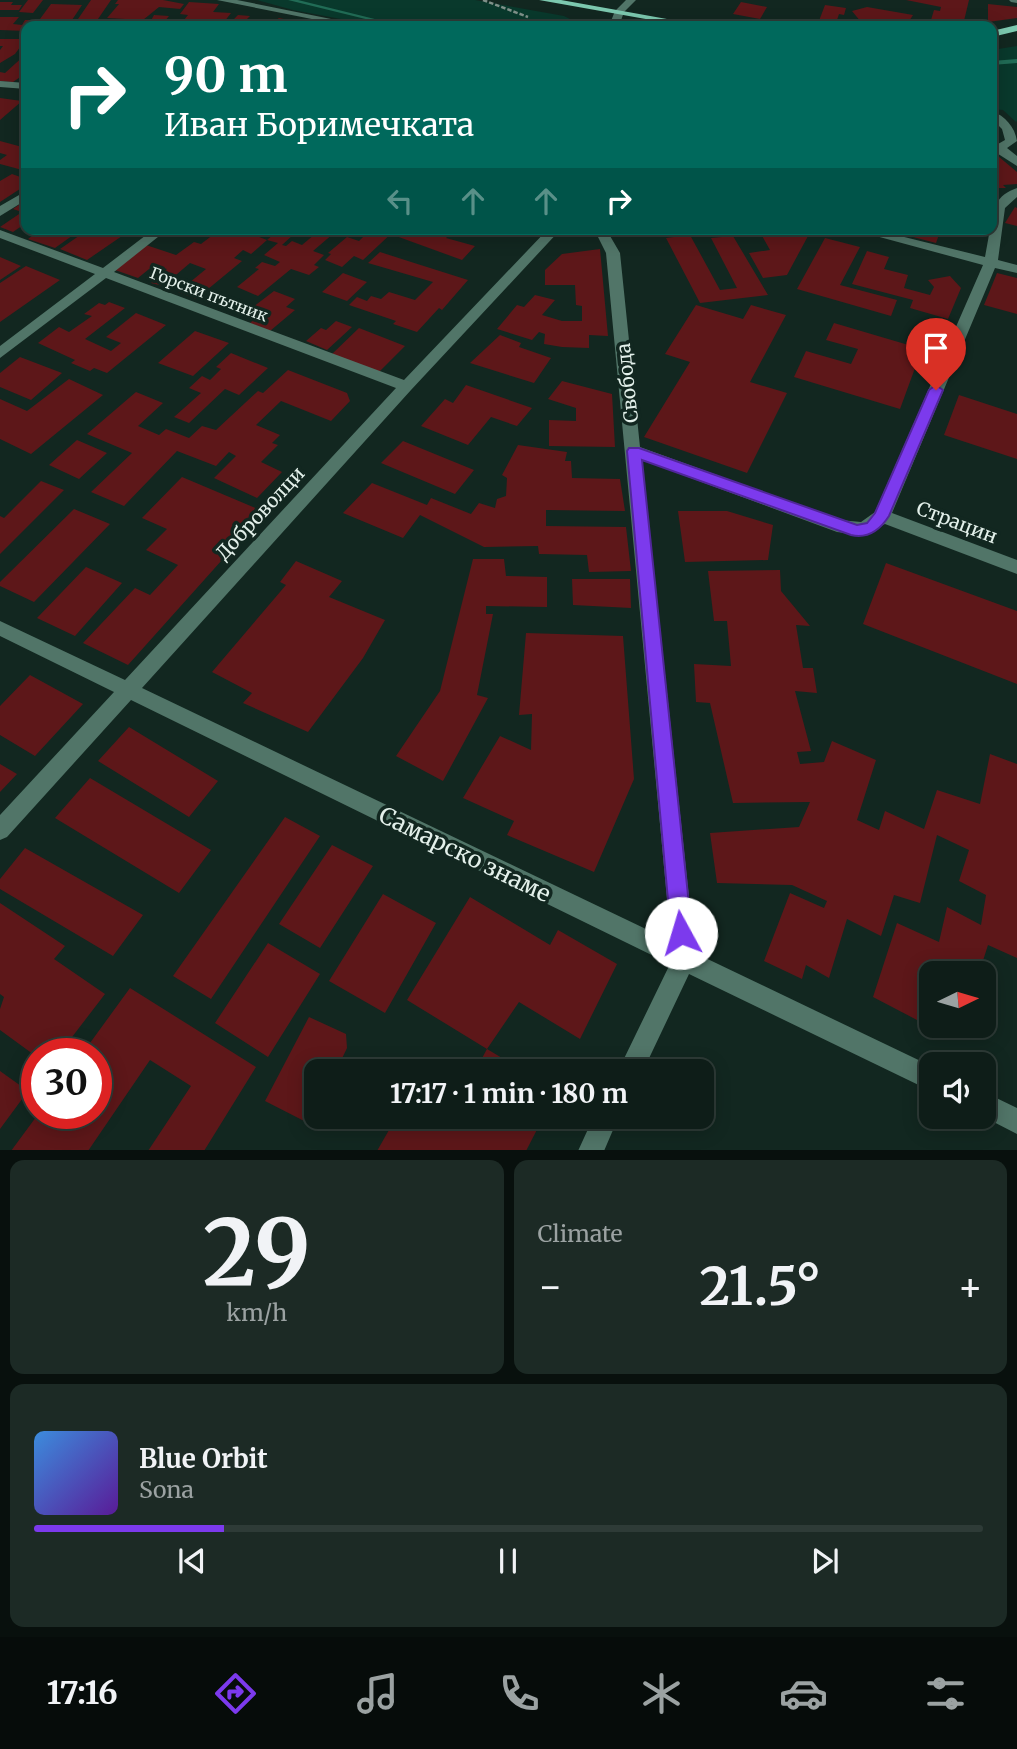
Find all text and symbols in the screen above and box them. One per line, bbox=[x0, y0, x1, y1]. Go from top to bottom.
text: 90 m bbox=[164, 44, 288, 105]
icon: right bbox=[49, 49, 140, 140]
text: Иван Боримечката bbox=[164, 105, 474, 145]
icon: left bbox=[381, 182, 419, 220]
icon: ahead bbox=[454, 182, 492, 220]
icon: ahead bbox=[527, 182, 565, 220]
icon: right bbox=[600, 182, 638, 220]
street label: Горски пътник bbox=[147, 262, 271, 326]
pin bbox=[906, 318, 966, 390]
icon: arrive bbox=[917, 329, 955, 367]
street label: Свобода bbox=[611, 342, 643, 424]
street label: Доброволци bbox=[211, 461, 309, 565]
street label: Страцин bbox=[913, 496, 1001, 548]
street label: Самарско знаме bbox=[374, 800, 556, 908]
position arrow bbox=[644, 896, 718, 970]
north arrow bbox=[919, 961, 996, 1038]
map controls bbox=[919, 961, 996, 1129]
speed limit sign: 30 bbox=[21, 1038, 112, 1129]
button: sound bbox=[919, 1052, 996, 1129]
text: 17:17 · 1 min · 180 m bbox=[390, 1077, 628, 1110]
text: 29 bbox=[203, 1195, 311, 1310]
text: Climate bbox=[538, 1219, 623, 1248]
text: 21.5° bbox=[700, 1254, 821, 1319]
text: − bbox=[538, 1263, 563, 1310]
text: + bbox=[958, 1263, 983, 1310]
text: km/h bbox=[226, 1298, 287, 1327]
text: Blue Orbit bbox=[139, 1442, 268, 1475]
text: Sona bbox=[139, 1475, 194, 1504]
icon: previous bbox=[173, 1542, 211, 1580]
icon: pause bbox=[489, 1542, 527, 1580]
icon: next bbox=[806, 1542, 844, 1580]
icon: directions bbox=[211, 1669, 260, 1718]
icon: music bbox=[353, 1669, 402, 1718]
icon: phone bbox=[495, 1669, 544, 1718]
icon: climate bbox=[637, 1669, 686, 1718]
icon: car bbox=[779, 1669, 828, 1718]
icon: filters bbox=[921, 1669, 970, 1718]
text: 17:16 bbox=[47, 1673, 118, 1713]

